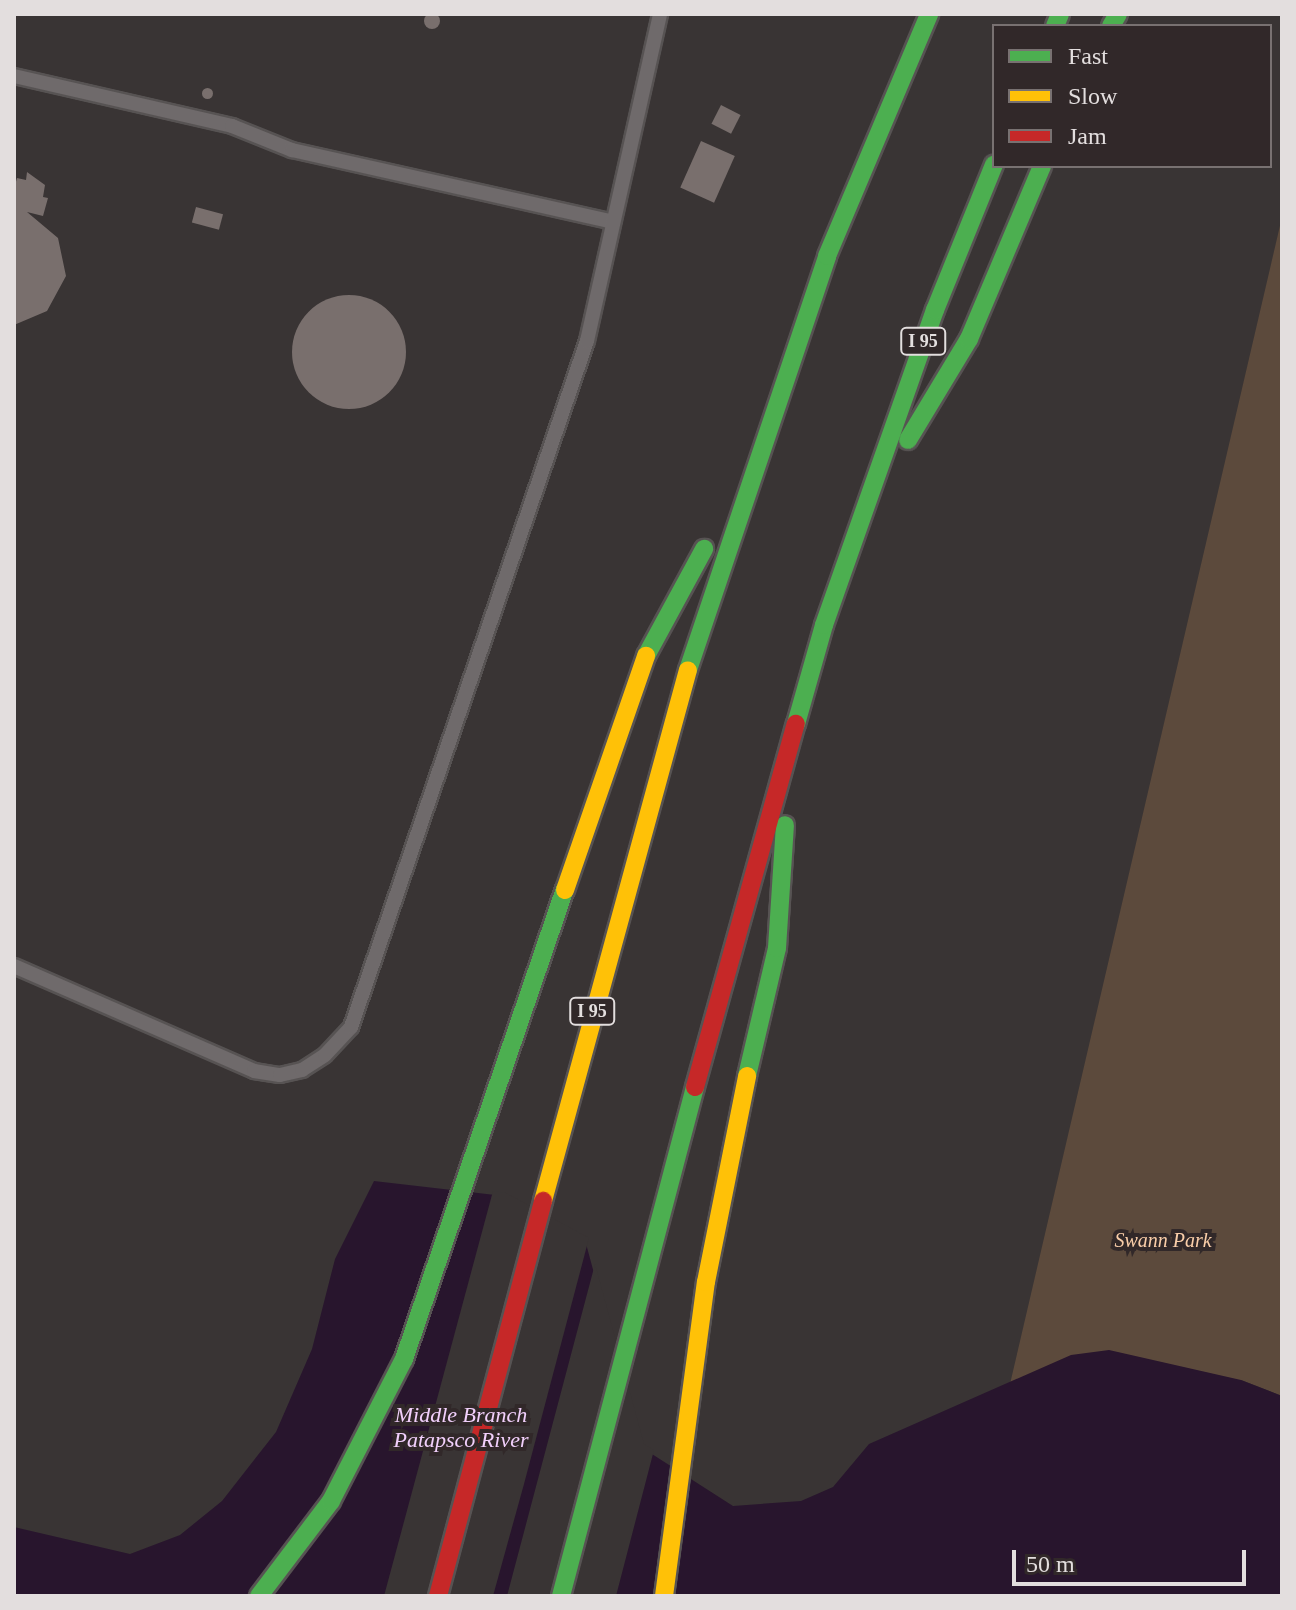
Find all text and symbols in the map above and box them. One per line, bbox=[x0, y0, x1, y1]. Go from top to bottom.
legend bbox=[992, 24, 1272, 168]
text: Fast bbox=[1068, 43, 1108, 69]
text: Slow bbox=[1068, 83, 1117, 109]
text: Jam bbox=[1068, 123, 1107, 149]
road number: I 95 bbox=[899, 327, 947, 355]
road number: I 95 bbox=[568, 997, 616, 1025]
park label: Swann Park bbox=[1114, 1228, 1212, 1252]
water label: Middle Branch Patapsco River bbox=[393, 1401, 529, 1452]
scale bar bbox=[1016, 1534, 1250, 1584]
text: 50 m bbox=[1026, 1551, 1075, 1577]

